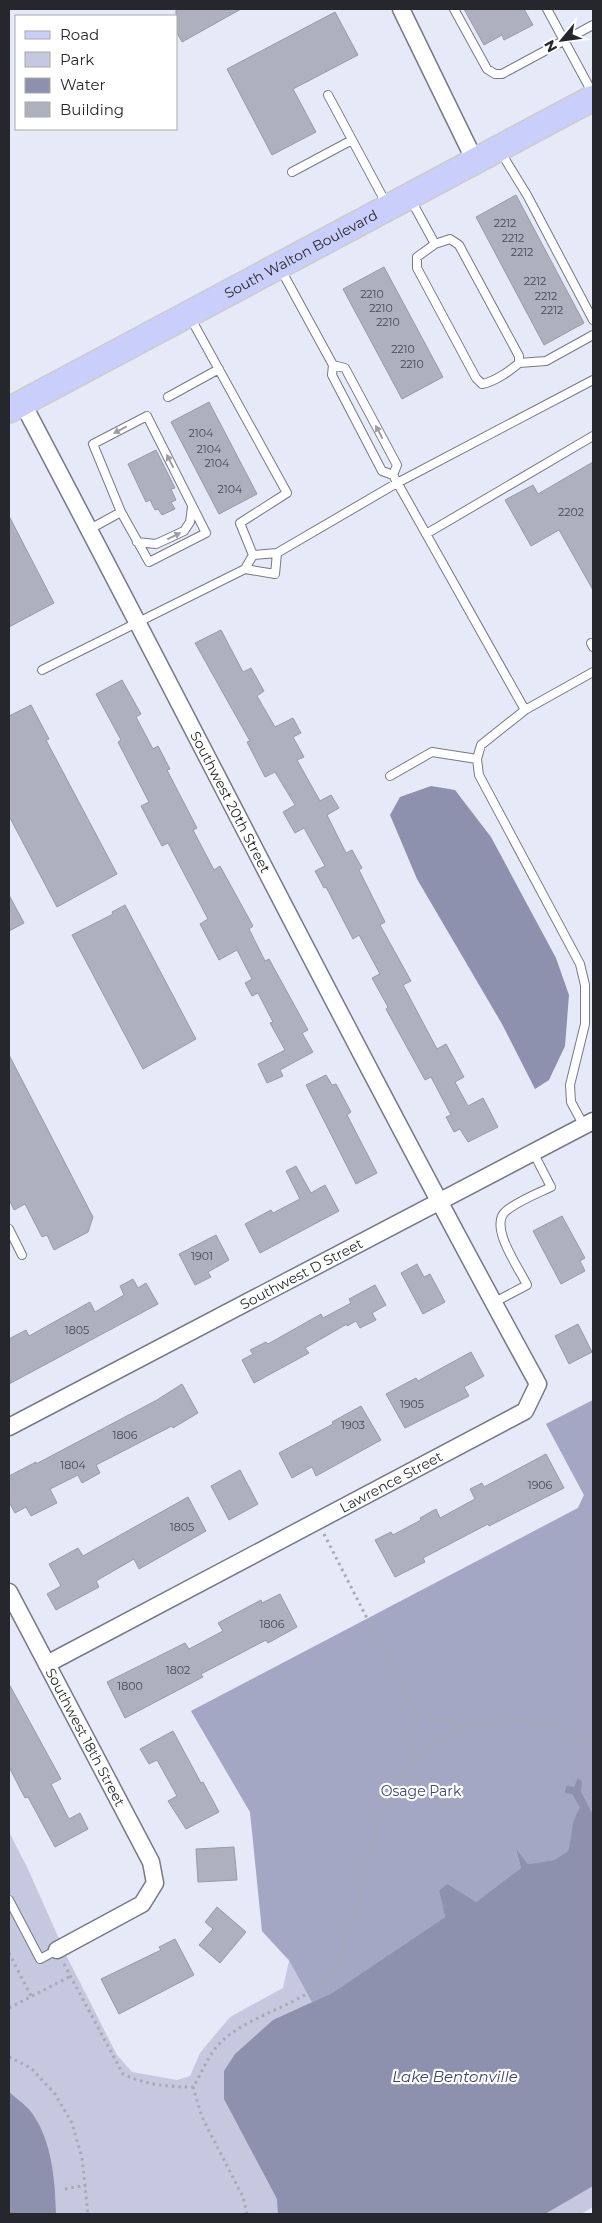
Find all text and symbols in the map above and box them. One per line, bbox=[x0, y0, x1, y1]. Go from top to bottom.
legend bbox=[15, 15, 178, 130]
north arrow bbox=[537, 15, 587, 65]
text: Road bbox=[60, 25, 99, 44]
text: N bbox=[540, 37, 561, 56]
text: Park bbox=[60, 50, 94, 69]
text: Water bbox=[60, 75, 106, 94]
text: Building bbox=[60, 100, 124, 119]
street label: South Walton Boulevard bbox=[221, 206, 381, 302]
house number: 2212 bbox=[494, 216, 516, 230]
house number: 2212 bbox=[502, 231, 524, 245]
house number: 2212 bbox=[511, 245, 533, 259]
house number: 2212 bbox=[524, 274, 546, 288]
house number: 2210 bbox=[360, 287, 384, 301]
house number: 2212 bbox=[535, 289, 557, 303]
house number: 2210 bbox=[369, 301, 393, 315]
house number: 2212 bbox=[541, 303, 563, 317]
house number: 2210 bbox=[376, 315, 400, 329]
house number: 2210 bbox=[391, 342, 415, 356]
house number: 2210 bbox=[400, 357, 424, 371]
one-way arrow bbox=[375, 424, 383, 439]
one-way arrow bbox=[112, 426, 127, 434]
house number: 2104 bbox=[189, 426, 214, 440]
house number: 2104 bbox=[197, 442, 222, 456]
one-way arrow bbox=[166, 454, 174, 469]
house number: 2104 bbox=[205, 456, 230, 470]
house number: 2104 bbox=[218, 482, 243, 496]
house number: 2202 bbox=[558, 505, 584, 519]
one-way arrow bbox=[167, 532, 181, 540]
street label: Southwest 20th Street bbox=[186, 728, 275, 876]
street label: Southwest D Street bbox=[237, 1234, 366, 1313]
house number: 1901 bbox=[191, 1249, 213, 1263]
house number: 1805 bbox=[65, 1323, 89, 1337]
house number: 1905 bbox=[400, 1397, 424, 1411]
house number: 1903 bbox=[341, 1418, 365, 1432]
house number: 1806 bbox=[113, 1428, 138, 1442]
street label: Lawrence Street bbox=[336, 1447, 446, 1517]
house number: 1804 bbox=[60, 1458, 86, 1472]
house number: 1906 bbox=[528, 1478, 553, 1492]
house number: 1805 bbox=[170, 1520, 194, 1534]
house number: 1806 bbox=[260, 1617, 285, 1631]
house number: 1802 bbox=[166, 1663, 190, 1677]
street label: Southwest 18th Street bbox=[42, 1665, 129, 1810]
house number: 1800 bbox=[117, 1679, 143, 1693]
park label: Osage Park bbox=[381, 1782, 462, 1800]
water label: Lake Bentonville bbox=[392, 2067, 518, 2086]

